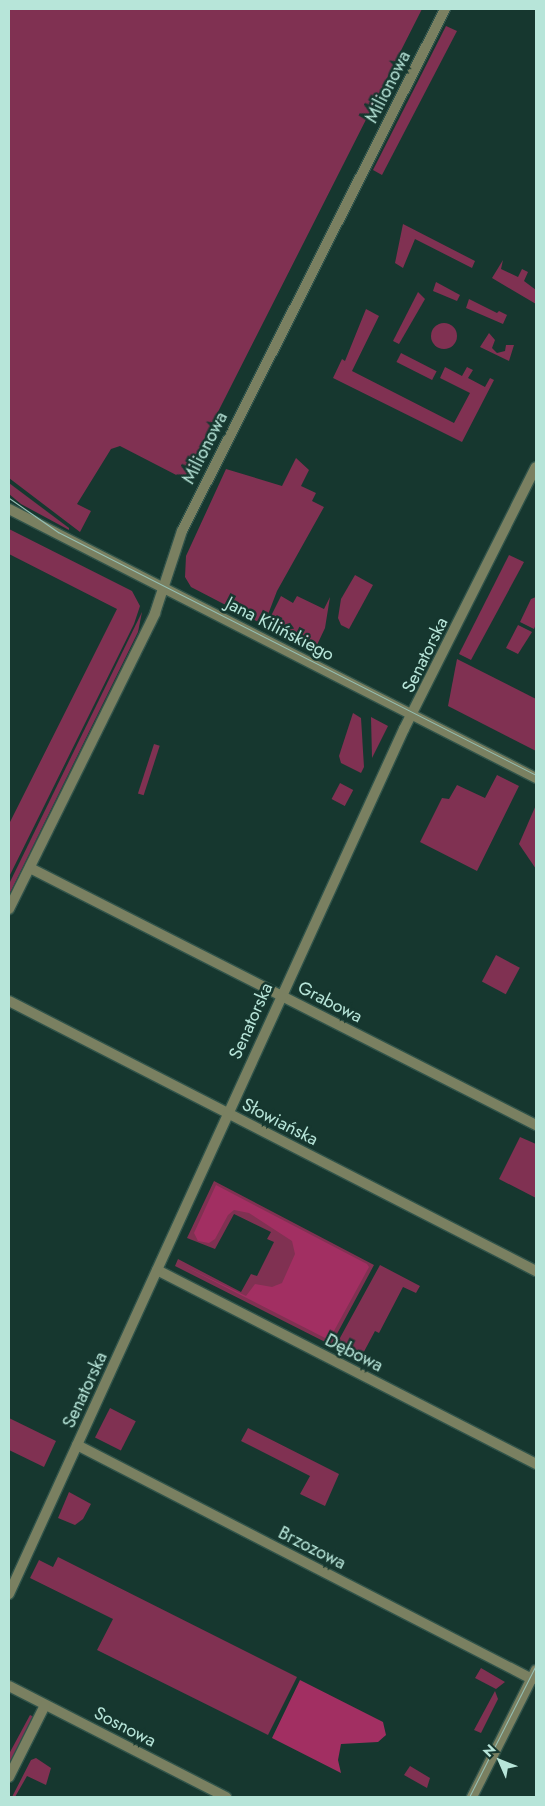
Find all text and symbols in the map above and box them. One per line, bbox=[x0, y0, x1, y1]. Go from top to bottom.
street label: Milionowa bbox=[361, 47, 415, 127]
street label: Milionowa bbox=[178, 408, 232, 488]
street label: Jana Kilińskiego bbox=[222, 592, 338, 666]
street label: Senatorska bbox=[397, 614, 453, 696]
street label: Grabowa bbox=[294, 977, 366, 1027]
street label: Senatorska bbox=[225, 979, 277, 1063]
street label: Słowiańska bbox=[238, 1094, 322, 1150]
street label: Dębowa bbox=[321, 1329, 387, 1377]
street label: Senatorska bbox=[58, 1349, 112, 1431]
street label: Brzozowa bbox=[275, 1522, 349, 1574]
street label: Sosnowa bbox=[90, 1702, 160, 1752]
north arrow bbox=[475, 1736, 525, 1786]
text: N bbox=[478, 1740, 500, 1762]

